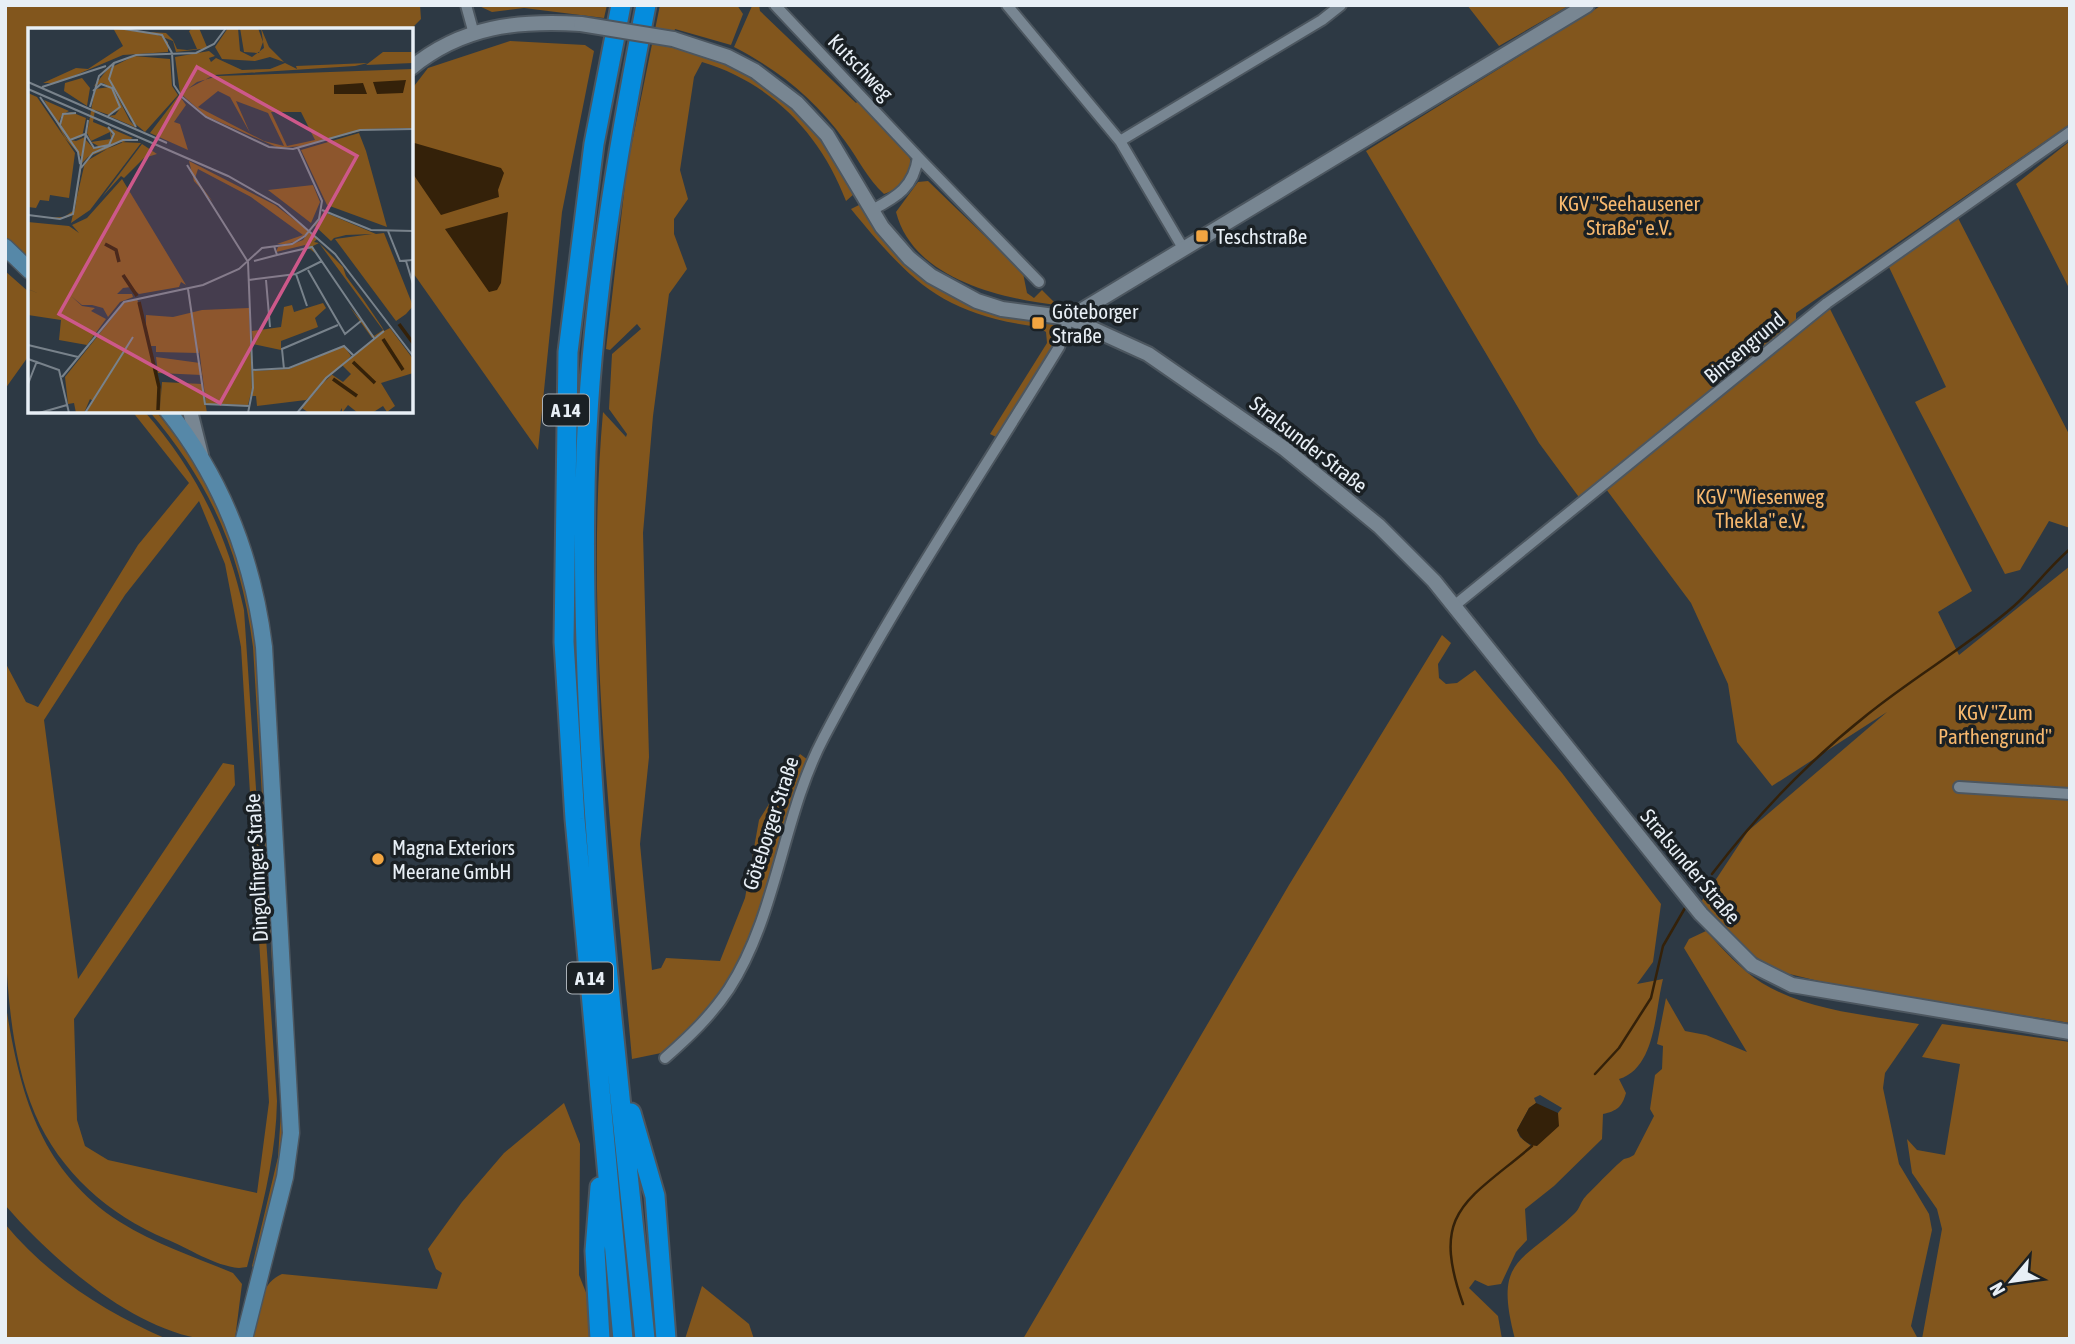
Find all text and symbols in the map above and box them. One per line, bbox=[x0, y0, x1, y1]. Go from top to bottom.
inset map bbox=[28, 28, 413, 413]
street label: Kutschweg bbox=[824, 29, 898, 105]
park label: KGV "Seehausener Straße" e.V. bbox=[1558, 191, 1701, 239]
place label: Teschstraße bbox=[1216, 224, 1307, 248]
marker: Teschstraße bbox=[1194, 228, 1210, 244]
place label: Göteborger Straße bbox=[1052, 299, 1139, 347]
street label: Binsengrund bbox=[1699, 306, 1789, 388]
marker: Göteborger Straße bbox=[1030, 315, 1046, 331]
street label: Stralsunder Straße bbox=[1246, 391, 1372, 497]
road number: A 14 bbox=[543, 394, 589, 426]
park label: KGV "Wiesenweg Thekla" e.V. bbox=[1696, 484, 1824, 532]
park label: KGV "Zum Parthengrund" bbox=[1938, 700, 2052, 748]
street label: Göteborger Straße bbox=[737, 753, 803, 893]
street label: Dingolfinger Straße bbox=[240, 793, 272, 943]
street label: Stralsunder Straße bbox=[1636, 804, 1746, 928]
place label: Magna Exteriors Meerane GmbH bbox=[392, 835, 515, 883]
marker: Magna Exteriors Meerane GmbH bbox=[370, 851, 386, 867]
road number: A 14 bbox=[567, 962, 613, 994]
north arrow bbox=[1977, 1246, 2047, 1316]
text: N bbox=[1985, 1279, 2009, 1299]

